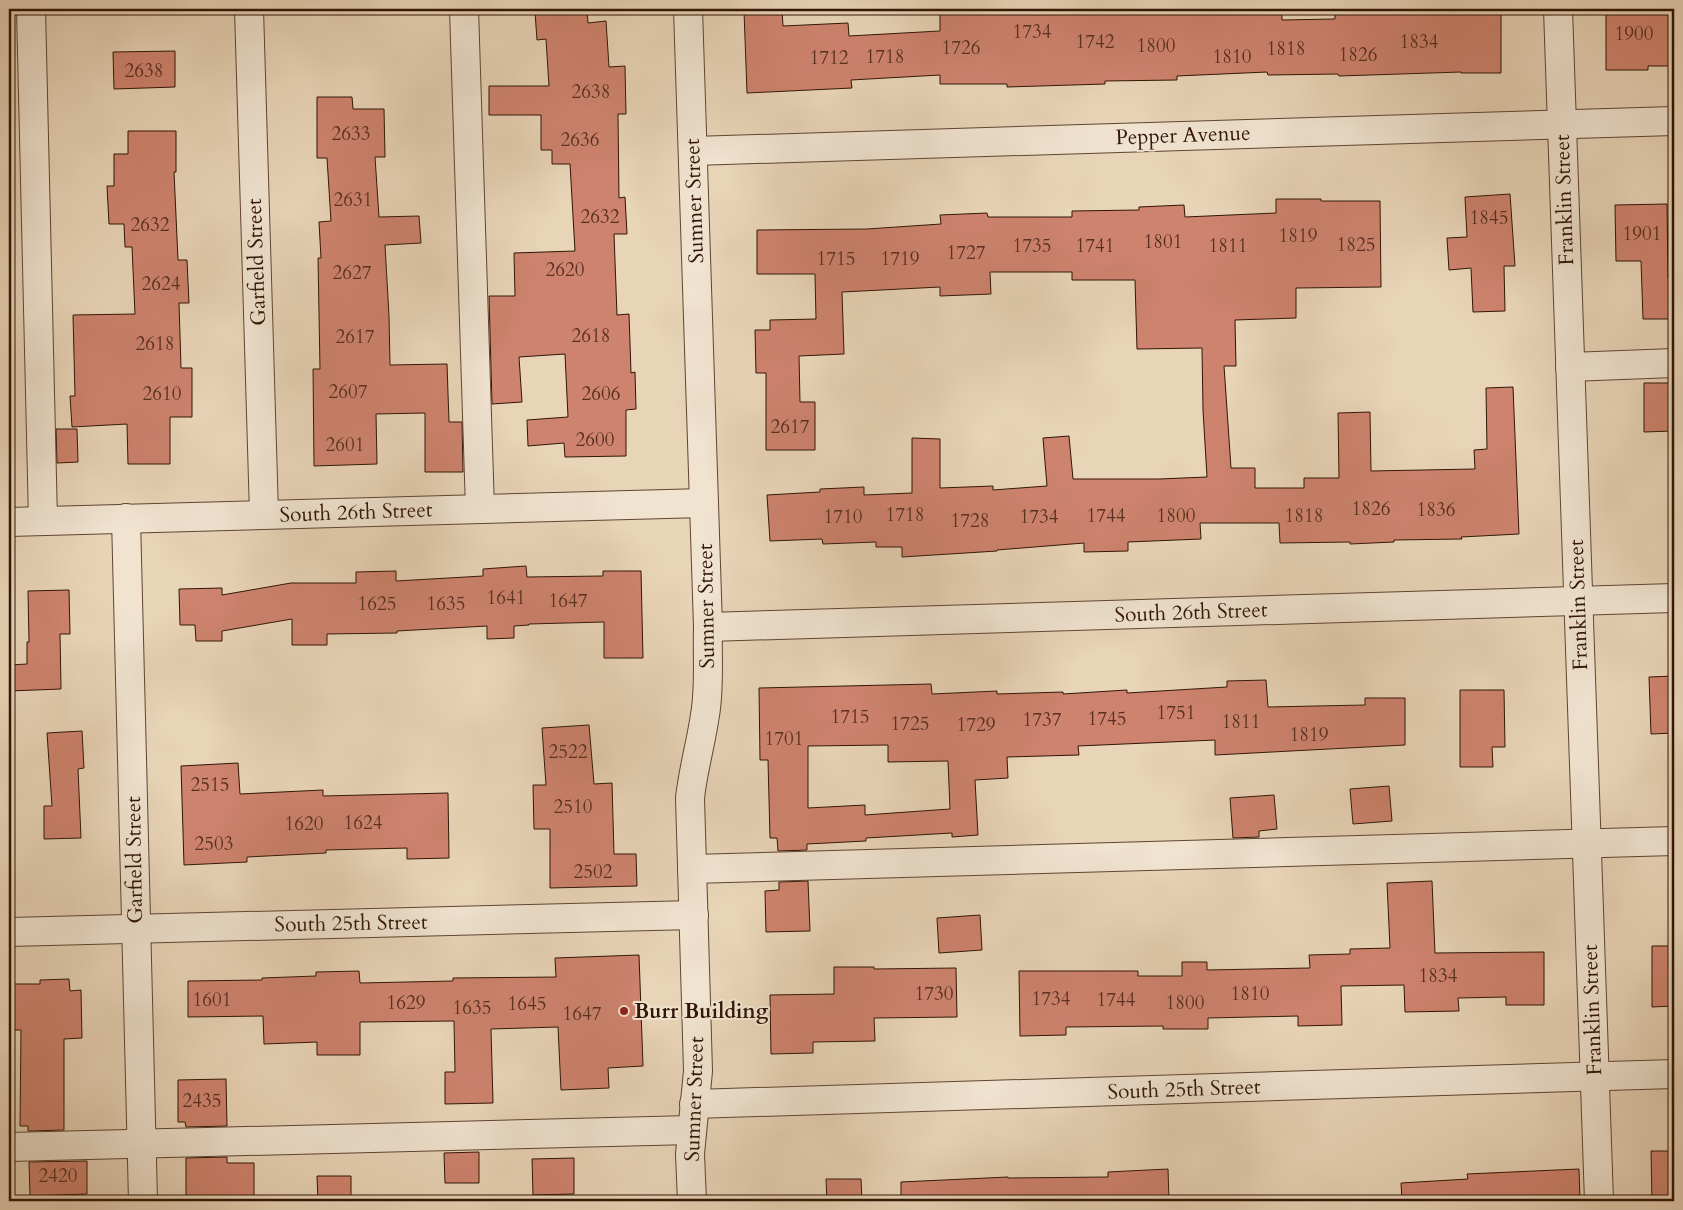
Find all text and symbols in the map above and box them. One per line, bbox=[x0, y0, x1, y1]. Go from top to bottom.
house number: 1734 bbox=[1013, 19, 1052, 45]
house number: 1900 bbox=[1615, 21, 1654, 47]
house number: 1742 bbox=[1076, 29, 1115, 55]
house number: 1834 bbox=[1400, 29, 1439, 55]
house number: 1800 bbox=[1137, 33, 1176, 59]
house number: 1726 bbox=[942, 35, 980, 61]
house number: 1818 bbox=[1267, 36, 1305, 62]
house number: 1826 bbox=[1339, 42, 1377, 68]
house number: 1718 bbox=[866, 44, 904, 70]
house number: 1810 bbox=[1213, 44, 1252, 70]
house number: 1712 bbox=[810, 45, 849, 71]
house number: 2638 bbox=[125, 58, 163, 84]
house number: 2638 bbox=[572, 79, 610, 105]
street label: Pepper Avenue bbox=[1115, 119, 1251, 152]
house number: 2633 bbox=[332, 121, 370, 147]
house number: 2636 bbox=[561, 127, 599, 153]
street label: Franklin Street bbox=[1548, 134, 1581, 266]
street label: Sumner Street bbox=[678, 138, 711, 264]
house number: 2631 bbox=[334, 187, 372, 213]
street label: Garfield Street bbox=[240, 197, 273, 326]
house number: 2632 bbox=[581, 204, 620, 230]
house number: 1845 bbox=[1470, 205, 1508, 231]
house number: 2632 bbox=[131, 212, 170, 238]
house number: 1901 bbox=[1623, 221, 1661, 247]
house number: 1819 bbox=[1279, 223, 1318, 249]
house number: 1801 bbox=[1144, 229, 1182, 255]
house number: 1825 bbox=[1337, 232, 1375, 258]
house number: 1735 bbox=[1013, 233, 1051, 259]
house number: 1741 bbox=[1076, 233, 1114, 259]
house number: 1811 bbox=[1209, 233, 1247, 259]
house number: 1727 bbox=[947, 240, 986, 266]
house number: 1715 bbox=[817, 246, 855, 272]
house number: 1719 bbox=[881, 246, 920, 272]
house number: 2620 bbox=[546, 257, 585, 283]
house number: 2627 bbox=[333, 260, 372, 286]
house number: 2624 bbox=[142, 271, 181, 297]
house number: 2618 bbox=[572, 323, 610, 349]
house number: 2617 bbox=[336, 324, 375, 350]
house number: 2618 bbox=[136, 331, 174, 357]
house number: 2607 bbox=[329, 379, 368, 405]
house number: 2610 bbox=[143, 381, 182, 407]
house number: 2606 bbox=[582, 381, 620, 407]
house number: 2617 bbox=[771, 414, 810, 440]
house number: 2600 bbox=[576, 427, 615, 453]
house number: 2601 bbox=[326, 432, 364, 458]
street label: South 26th Street bbox=[279, 495, 433, 530]
house number: 1826 bbox=[1352, 496, 1390, 522]
house number: 1836 bbox=[1417, 497, 1455, 523]
house number: 1718 bbox=[886, 502, 924, 528]
house number: 1744 bbox=[1087, 503, 1126, 529]
house number: 1800 bbox=[1157, 503, 1196, 529]
house number: 1818 bbox=[1285, 503, 1323, 529]
house number: 1710 bbox=[824, 504, 863, 530]
house number: 1734 bbox=[1020, 504, 1059, 530]
house number: 1728 bbox=[951, 508, 989, 534]
street label: Franklin Street bbox=[1562, 539, 1595, 671]
street label: Sumner Street bbox=[691, 543, 722, 669]
house number: 1641 bbox=[487, 585, 525, 611]
house number: 1647 bbox=[549, 588, 588, 614]
house number: 1625 bbox=[358, 591, 396, 617]
house number: 1635 bbox=[427, 591, 465, 617]
street label: South 26th Street bbox=[1114, 595, 1268, 630]
house number: 1751 bbox=[1157, 700, 1195, 726]
house number: 1715 bbox=[831, 704, 869, 730]
house number: 1745 bbox=[1088, 706, 1126, 732]
house number: 1737 bbox=[1023, 707, 1062, 733]
house number: 1811 bbox=[1222, 709, 1260, 735]
house number: 1725 bbox=[891, 711, 929, 737]
house number: 1729 bbox=[957, 712, 996, 738]
house number: 1819 bbox=[1290, 722, 1329, 748]
house number: 1701 bbox=[765, 726, 803, 752]
house number: 2522 bbox=[549, 739, 588, 765]
house number: 2515 bbox=[191, 772, 229, 798]
house number: 2510 bbox=[554, 794, 593, 820]
street label: Garfield Street bbox=[119, 796, 150, 924]
house number: 1624 bbox=[344, 810, 383, 836]
house number: 1620 bbox=[285, 811, 324, 837]
house number: 2503 bbox=[195, 831, 233, 857]
house number: 2502 bbox=[574, 859, 613, 885]
street label: South 25th Street bbox=[274, 908, 428, 939]
street label: Franklin Street bbox=[1576, 944, 1609, 1076]
house number: 1834 bbox=[1419, 963, 1458, 989]
house number: 1730 bbox=[915, 981, 954, 1007]
house number: 1810 bbox=[1231, 981, 1270, 1007]
house number: 1734 bbox=[1032, 986, 1071, 1012]
house number: 1601 bbox=[193, 987, 231, 1013]
house number: 1744 bbox=[1097, 987, 1136, 1013]
house number: 1629 bbox=[387, 990, 426, 1016]
house number: 1800 bbox=[1166, 990, 1205, 1016]
house number: 1645 bbox=[508, 991, 546, 1017]
house number: 1635 bbox=[453, 995, 491, 1021]
place label: Burr Building bbox=[634, 997, 769, 1026]
house number: 1647 bbox=[563, 1001, 602, 1027]
marker: Burr Building bbox=[618, 1005, 630, 1017]
street label: Sumner Street bbox=[678, 1036, 711, 1162]
street label: South 25th Street bbox=[1107, 1072, 1261, 1107]
house number: 2435 bbox=[183, 1088, 221, 1114]
house number: 2420 bbox=[39, 1163, 78, 1189]

